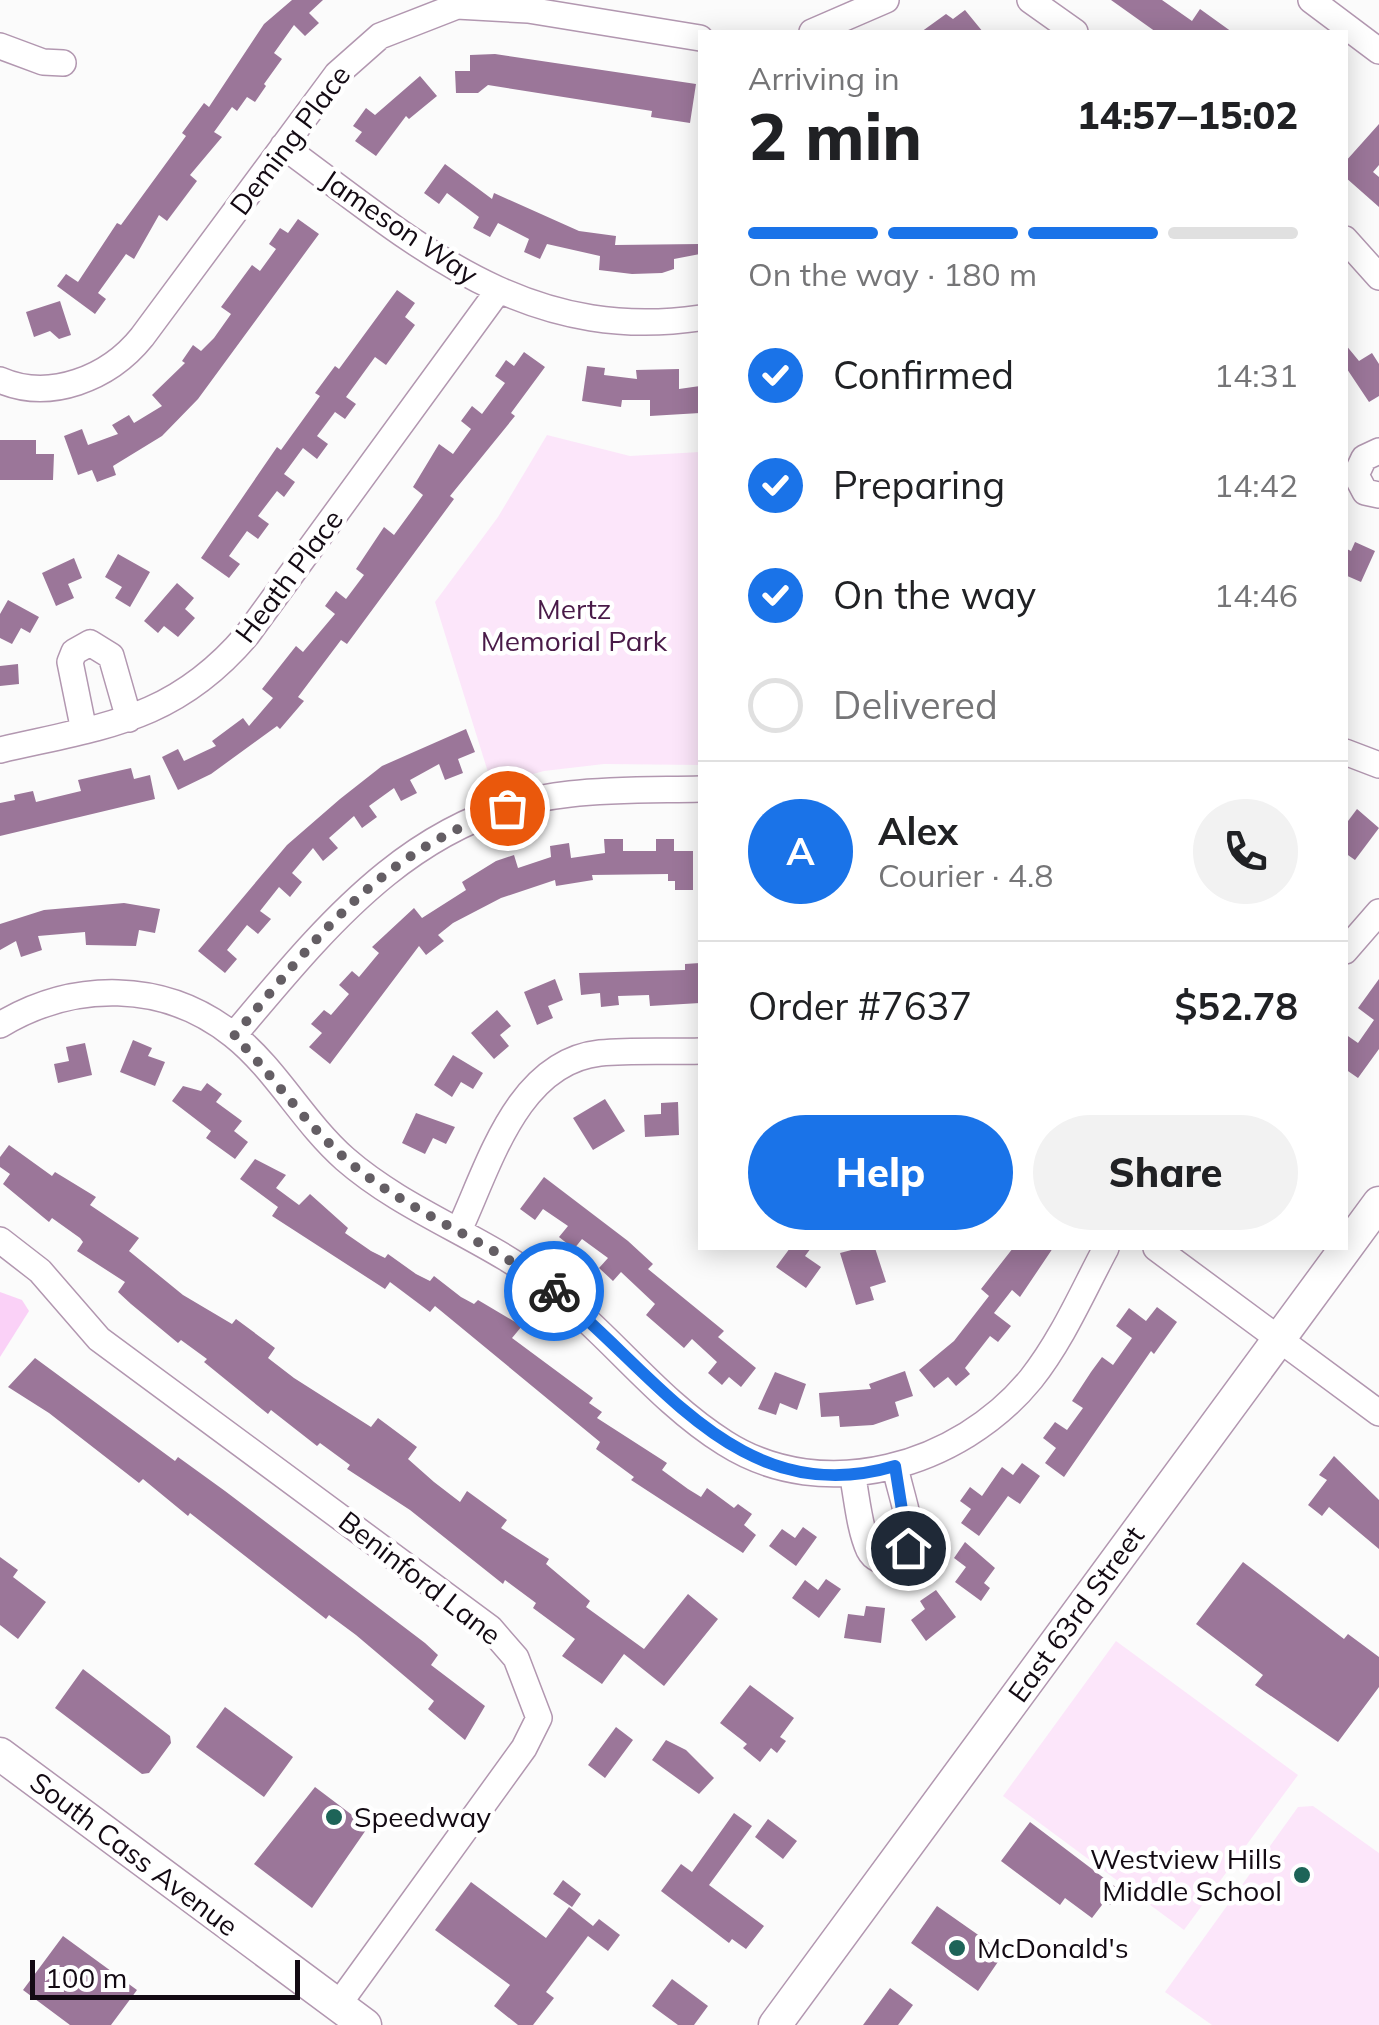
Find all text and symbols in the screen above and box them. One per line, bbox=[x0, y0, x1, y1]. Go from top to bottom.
street label: Deming Place bbox=[222, 58, 357, 222]
text: Arriving in bbox=[748, 58, 900, 98]
text: 14:57–15:02 bbox=[1077, 91, 1298, 139]
text: 2 min bbox=[748, 95, 922, 176]
street label: Jameson Way bbox=[316, 162, 485, 292]
text: On the way · 180 m bbox=[748, 254, 1037, 294]
icon: check bbox=[748, 348, 803, 403]
text: Confirmed bbox=[833, 351, 1014, 399]
text: 14:31 bbox=[1214, 355, 1298, 395]
icon: check bbox=[748, 458, 803, 513]
text: Preparing bbox=[833, 461, 1005, 509]
text: 14:42 bbox=[1214, 465, 1298, 505]
street label: Heath Place bbox=[227, 502, 350, 649]
icon: check bbox=[748, 568, 803, 623]
text: On the way bbox=[833, 571, 1036, 619]
text: 14:46 bbox=[1214, 575, 1298, 615]
park label: Mertz Memorial Park bbox=[481, 591, 668, 658]
text: Delivered bbox=[833, 681, 998, 729]
pin bbox=[465, 766, 550, 851]
icon: bag bbox=[480, 781, 535, 836]
button: phone bbox=[1193, 799, 1298, 904]
text: Alex bbox=[878, 807, 958, 855]
text: A bbox=[786, 827, 815, 875]
text: Courier · 4.8 bbox=[878, 855, 1054, 895]
text: Order #7637 bbox=[748, 982, 972, 1030]
text: $52.78 bbox=[1175, 982, 1298, 1030]
button: Help bbox=[748, 1115, 1013, 1230]
button: Share bbox=[1033, 1115, 1298, 1230]
courier bbox=[504, 1241, 604, 1341]
icon: bike bbox=[527, 1264, 582, 1319]
street label: Beninford Lane bbox=[332, 1503, 509, 1652]
pin bbox=[866, 1506, 951, 1591]
street label: East 63rd Street bbox=[1000, 1519, 1151, 1709]
icon: home bbox=[881, 1521, 936, 1576]
street label: South Cass Avenue bbox=[23, 1764, 245, 1943]
place label: Speedway bbox=[354, 1799, 491, 1834]
marker: Speedway bbox=[323, 1806, 345, 1828]
place label: Westview Hills Middle School bbox=[1090, 1841, 1282, 1908]
marker: Westview Hills Middle School bbox=[1291, 1864, 1313, 1886]
place label: McDonald's bbox=[977, 1930, 1129, 1965]
marker: McDonald's bbox=[946, 1937, 968, 1959]
scale bar bbox=[30, 1955, 300, 2000]
text: 100 m bbox=[45, 1960, 127, 1995]

